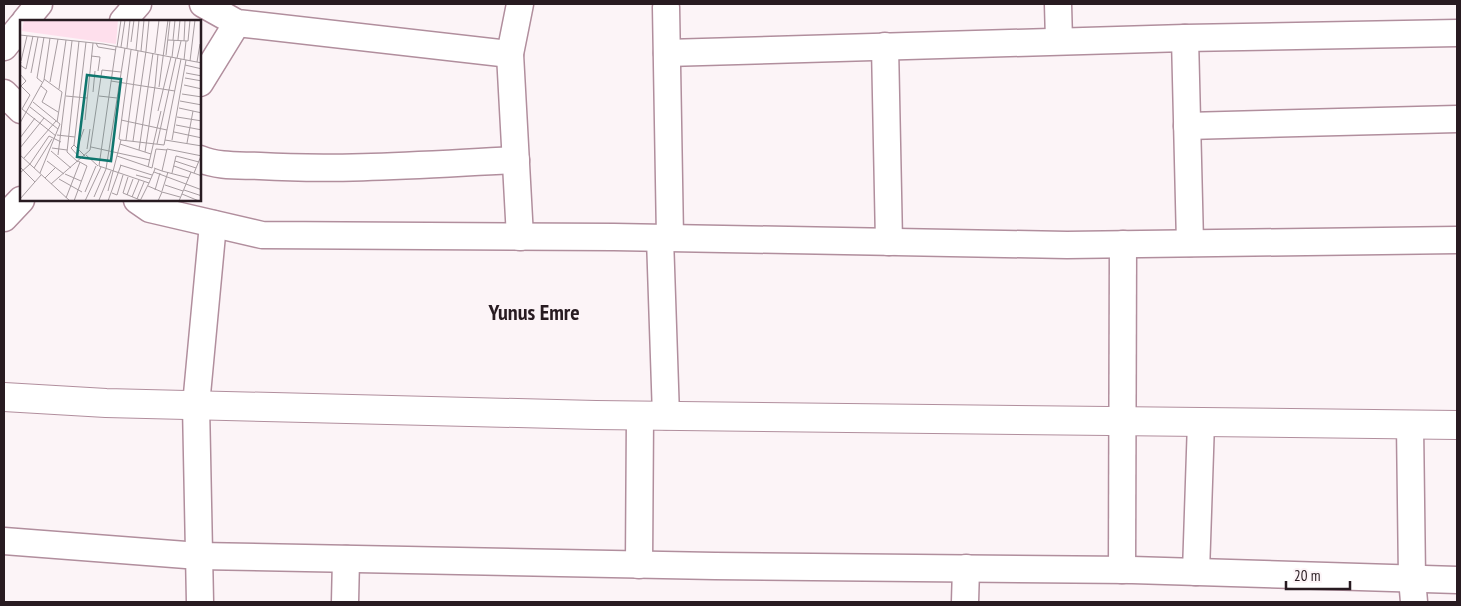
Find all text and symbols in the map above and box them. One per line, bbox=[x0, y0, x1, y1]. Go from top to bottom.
inset map bbox=[20, 20, 201, 201]
district label: Yunus Emre bbox=[487, 298, 580, 326]
scale bar bbox=[1286, 558, 1350, 590]
text: 20 m bbox=[1294, 566, 1320, 585]

